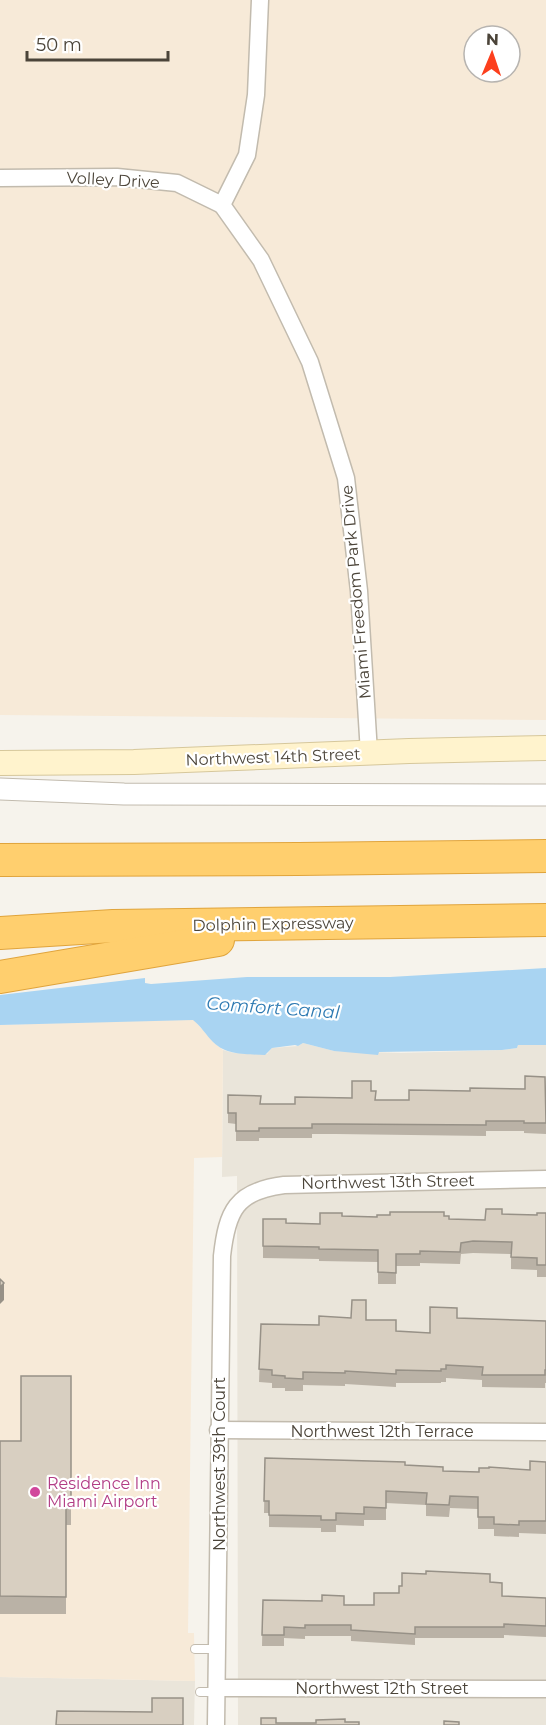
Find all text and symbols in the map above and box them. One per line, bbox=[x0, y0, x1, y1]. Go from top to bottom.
scale bar bbox=[27, 24, 168, 62]
north arrow bbox=[462, 24, 522, 84]
text: N bbox=[486, 30, 499, 49]
text: 50 m bbox=[36, 34, 82, 56]
street label: Volley Drive bbox=[66, 168, 160, 192]
street label: Miami Freedom Park Drive bbox=[337, 484, 375, 700]
street label: Northwest 14th Street bbox=[185, 744, 361, 770]
street label: Dolphin Expressway bbox=[192, 913, 354, 935]
water label: Comfort Canal bbox=[206, 992, 341, 1024]
street label: Northwest 13th Street bbox=[301, 1171, 475, 1193]
street label: Northwest 39th Court bbox=[210, 1376, 229, 1551]
street label: Northwest 12th Terrace bbox=[290, 1422, 474, 1441]
place label: Residence Inn Miami Airport bbox=[47, 1474, 161, 1511]
marker: Residence Inn Miami Airport bbox=[28, 1485, 42, 1499]
street label: Northwest 12th Street bbox=[295, 1679, 469, 1698]

